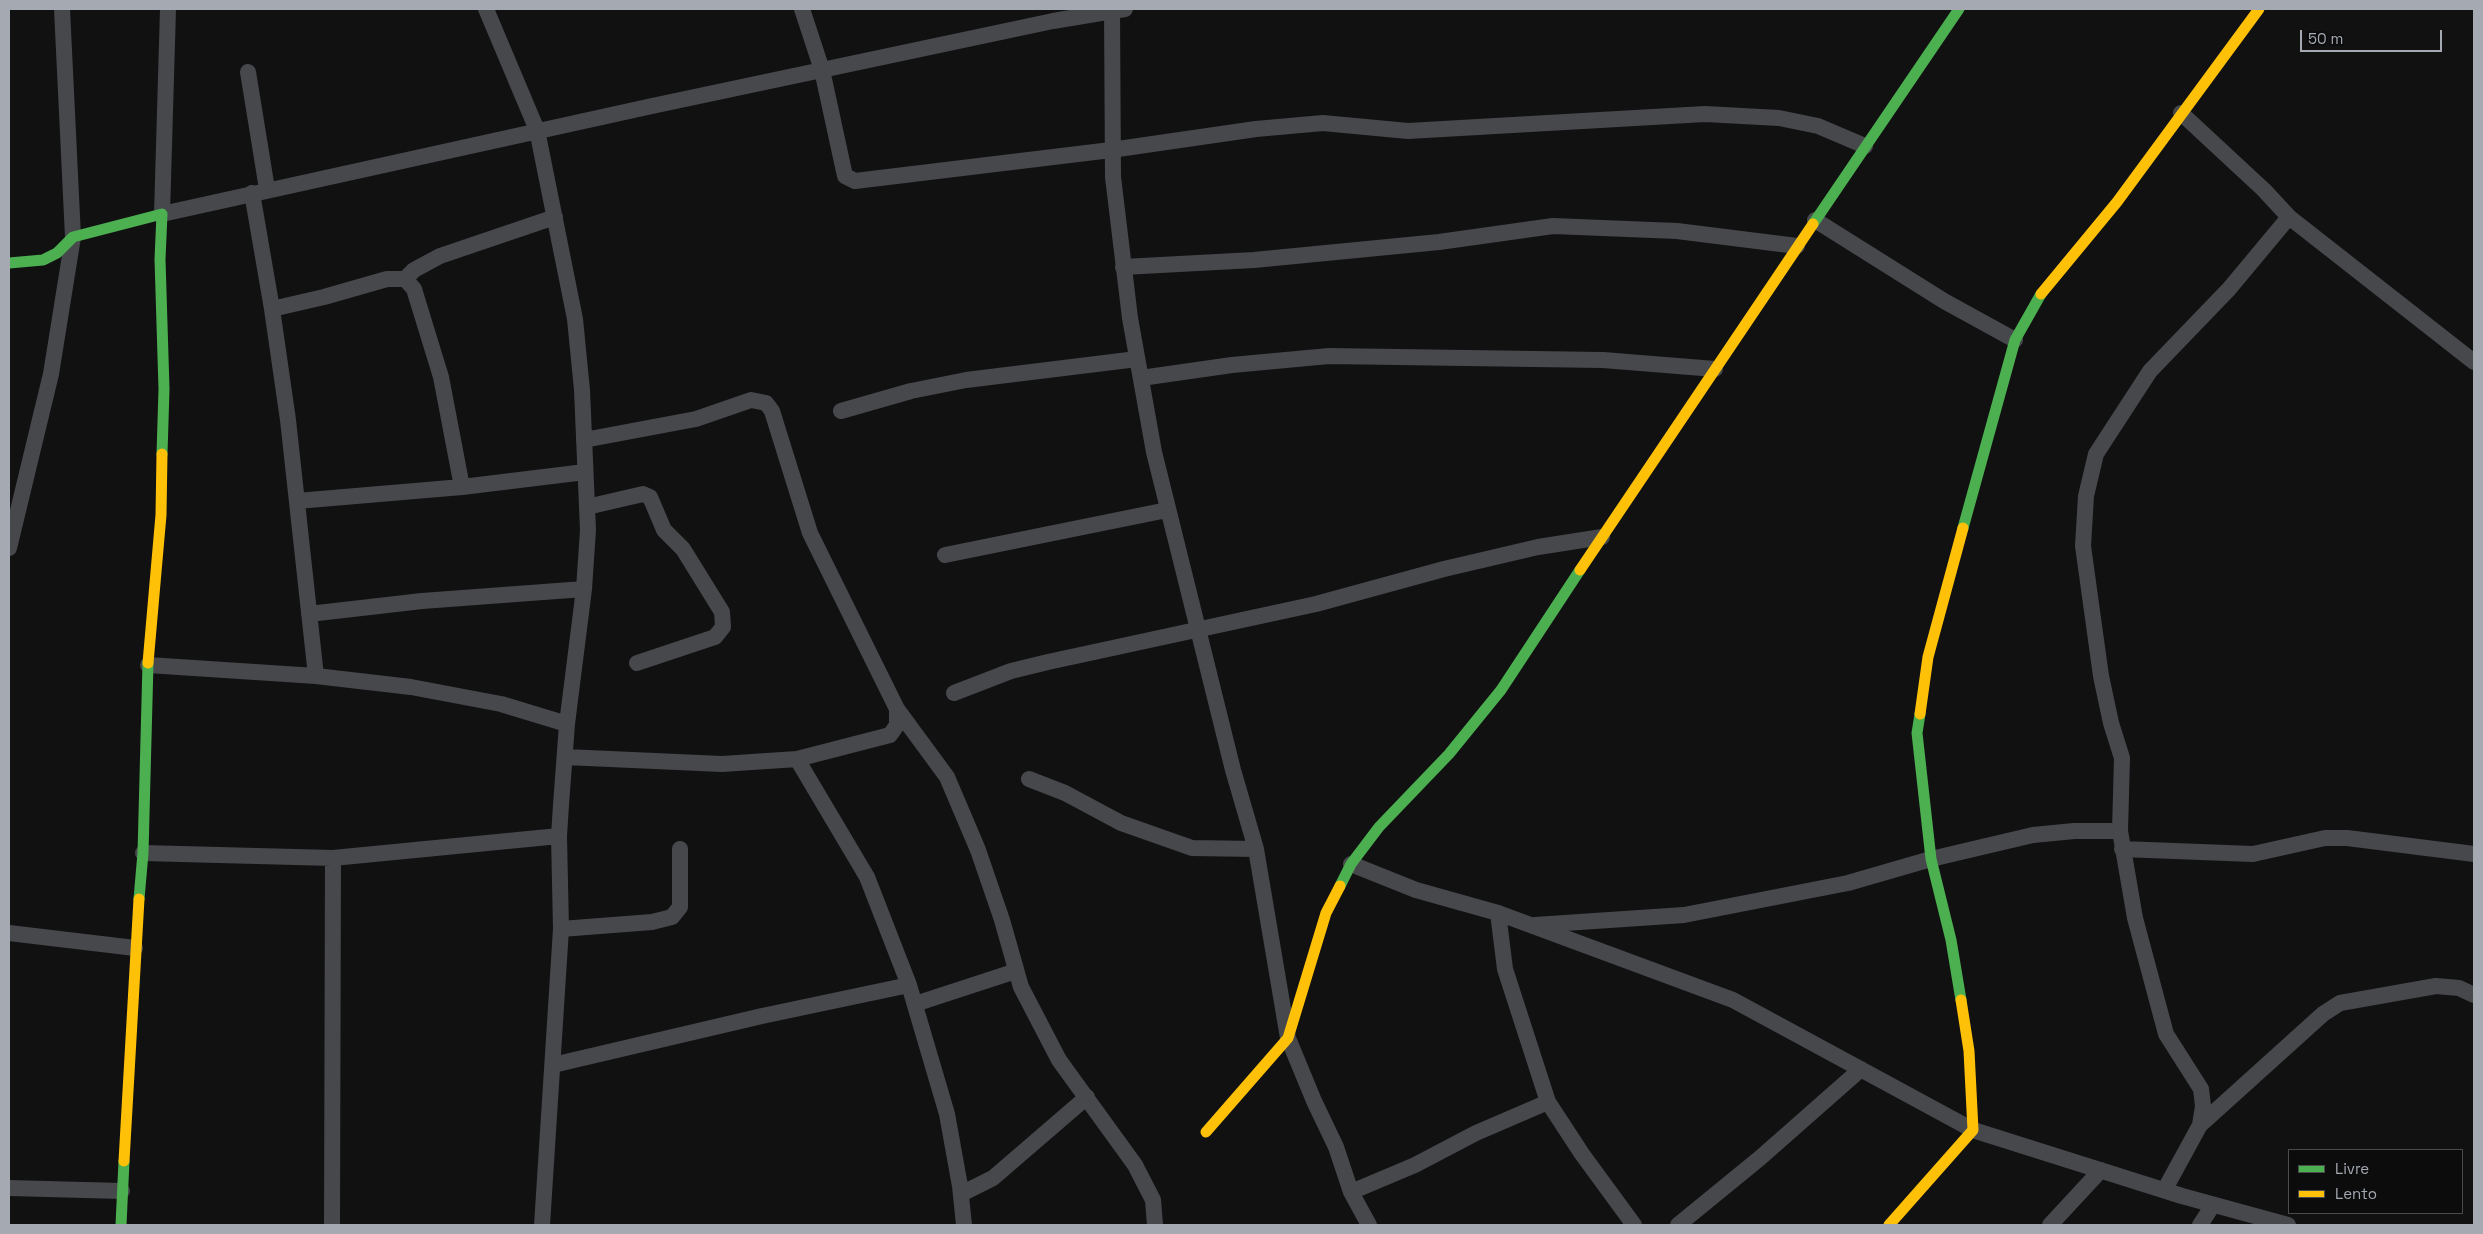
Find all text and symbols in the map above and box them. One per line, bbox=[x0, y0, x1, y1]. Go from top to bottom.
scale bar bbox=[2303, 20, 2446, 52]
text: 50 m bbox=[2308, 29, 2343, 48]
legend bbox=[2288, 1149, 2463, 1214]
text: Livre bbox=[2335, 1159, 2369, 1178]
text: Lento bbox=[2335, 1184, 2377, 1203]

